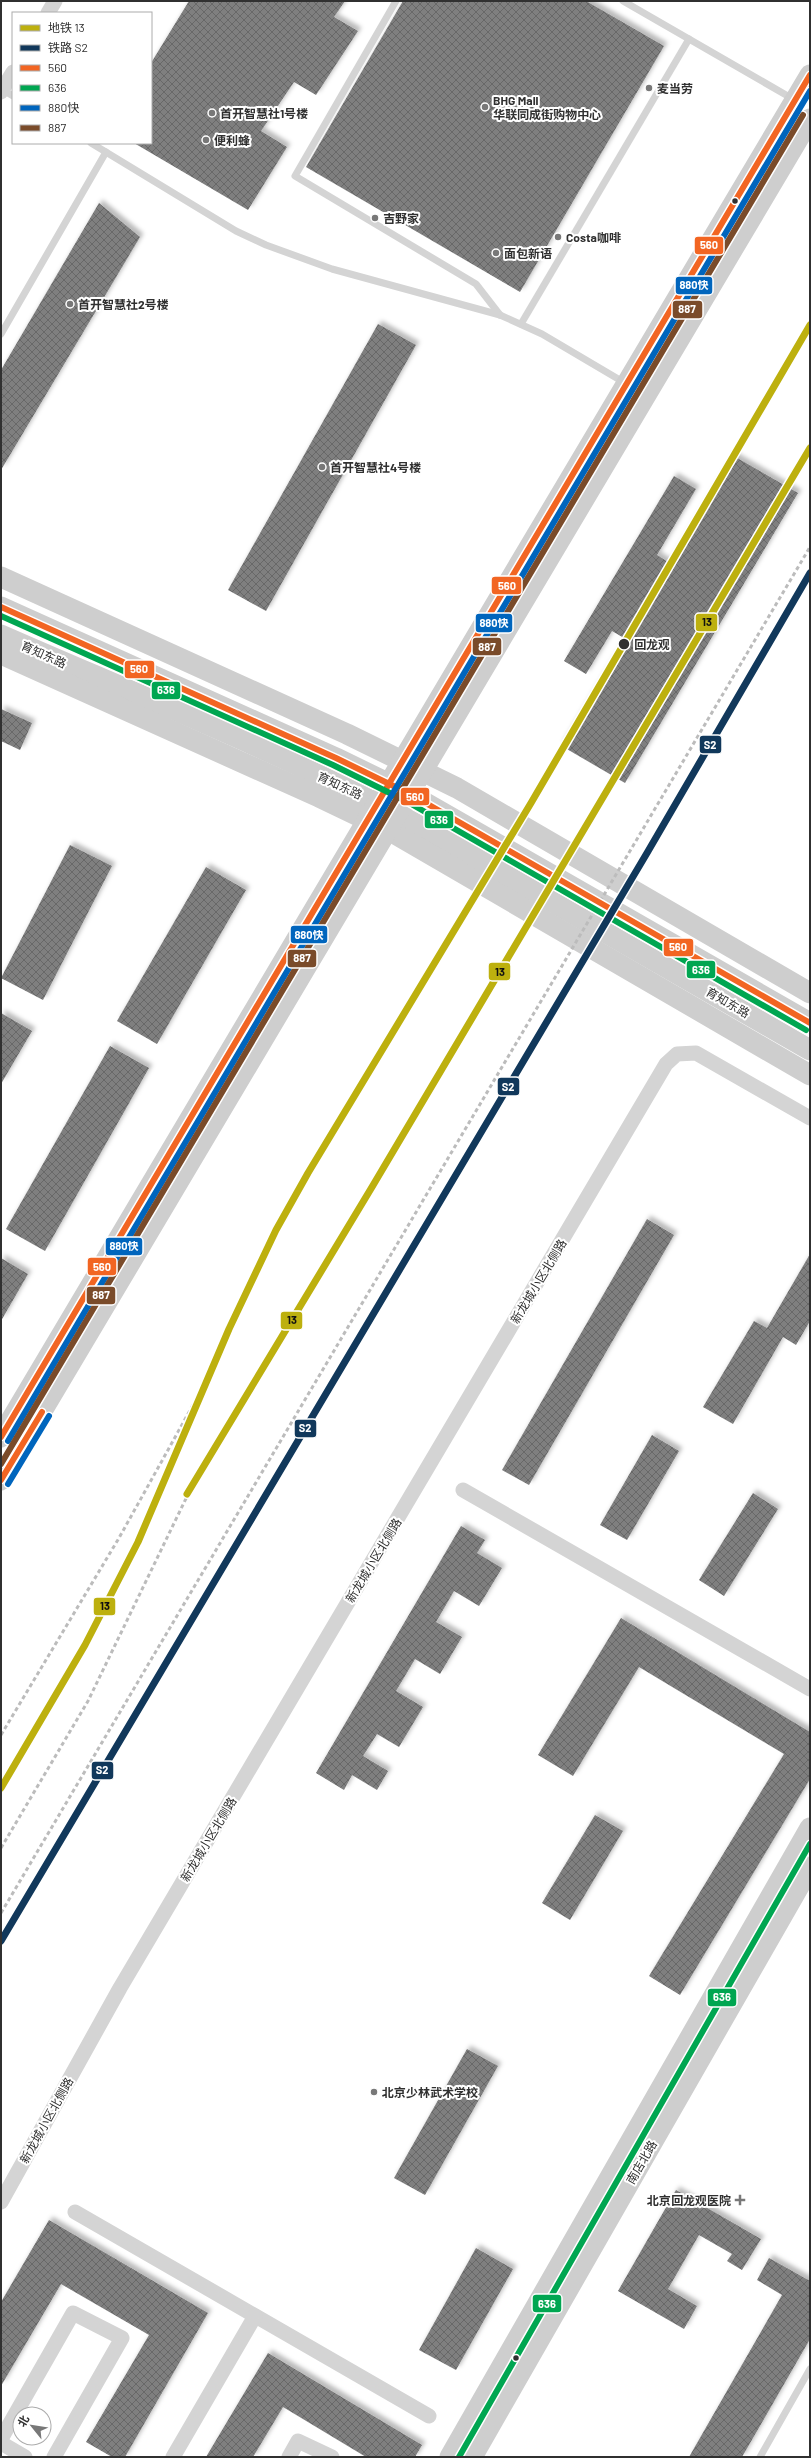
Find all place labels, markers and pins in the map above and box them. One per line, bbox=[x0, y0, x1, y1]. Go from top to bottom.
place label: 麦当劳 bbox=[657, 81, 693, 95]
marker: 麦当劳 bbox=[644, 83, 654, 93]
place label: BHG Mall 华联同成街购物中心 bbox=[493, 93, 601, 121]
marker: BHG Mall 华联同成街购物中心 bbox=[480, 102, 490, 112]
place label: 首开智慧社1号楼 bbox=[220, 106, 308, 120]
marker: 首开智慧社1号楼 bbox=[207, 108, 217, 118]
place label: 便利蜂 bbox=[214, 133, 250, 147]
marker: 便利蜂 bbox=[201, 135, 211, 145]
unlabelled marker bbox=[730, 196, 740, 206]
place label: 吉野家 bbox=[383, 211, 419, 225]
marker: 吉野家 bbox=[370, 213, 380, 223]
place label: Costa咖啡 bbox=[566, 230, 621, 244]
marker: Costa咖啡 bbox=[553, 232, 563, 242]
place label: 面包新语 bbox=[504, 246, 552, 260]
marker: 面包新语 bbox=[491, 248, 501, 258]
place label: 首开智慧社2号楼 bbox=[78, 297, 169, 311]
marker: 首开智慧社2号楼 bbox=[65, 299, 75, 309]
place label: 首开智慧社4号楼 bbox=[330, 460, 421, 474]
marker: 首开智慧社4号楼 bbox=[317, 462, 327, 472]
marker: 回龙观 bbox=[617, 637, 631, 651]
place label: 回龙观 bbox=[634, 637, 670, 651]
place label: 北京少林武术学校 bbox=[382, 2085, 478, 2099]
marker: 北京少林武术学校 bbox=[369, 2087, 379, 2097]
place label: 北京回龙观医院 bbox=[647, 2193, 731, 2207]
marker: 北京回龙观医院 bbox=[734, 2194, 746, 2206]
unlabelled marker bbox=[511, 2353, 521, 2363]

